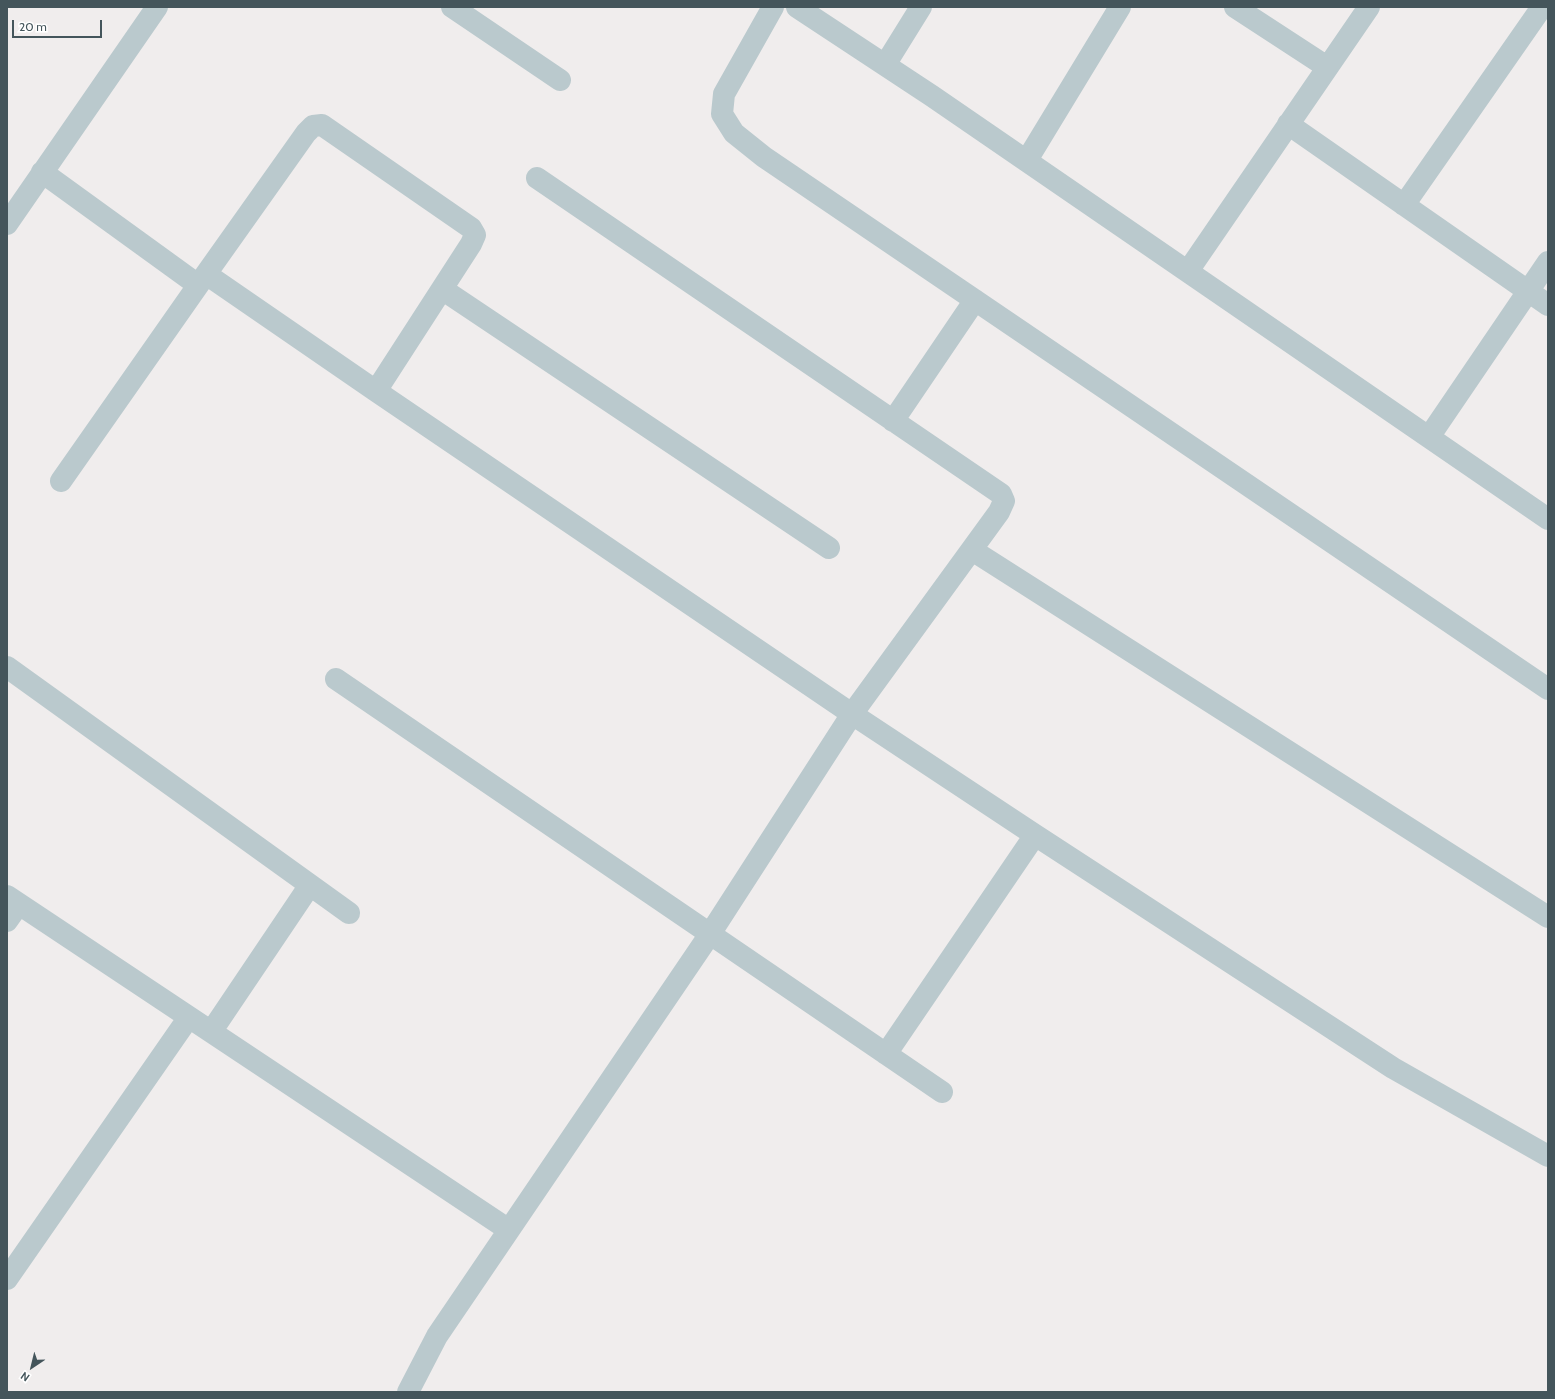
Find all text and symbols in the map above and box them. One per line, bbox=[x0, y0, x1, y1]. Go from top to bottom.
scale bar bbox=[14, 12, 104, 38]
text: 20 m bbox=[19, 19, 47, 34]
north arrow bbox=[12, 1347, 52, 1387]
text: N bbox=[18, 1369, 32, 1385]

